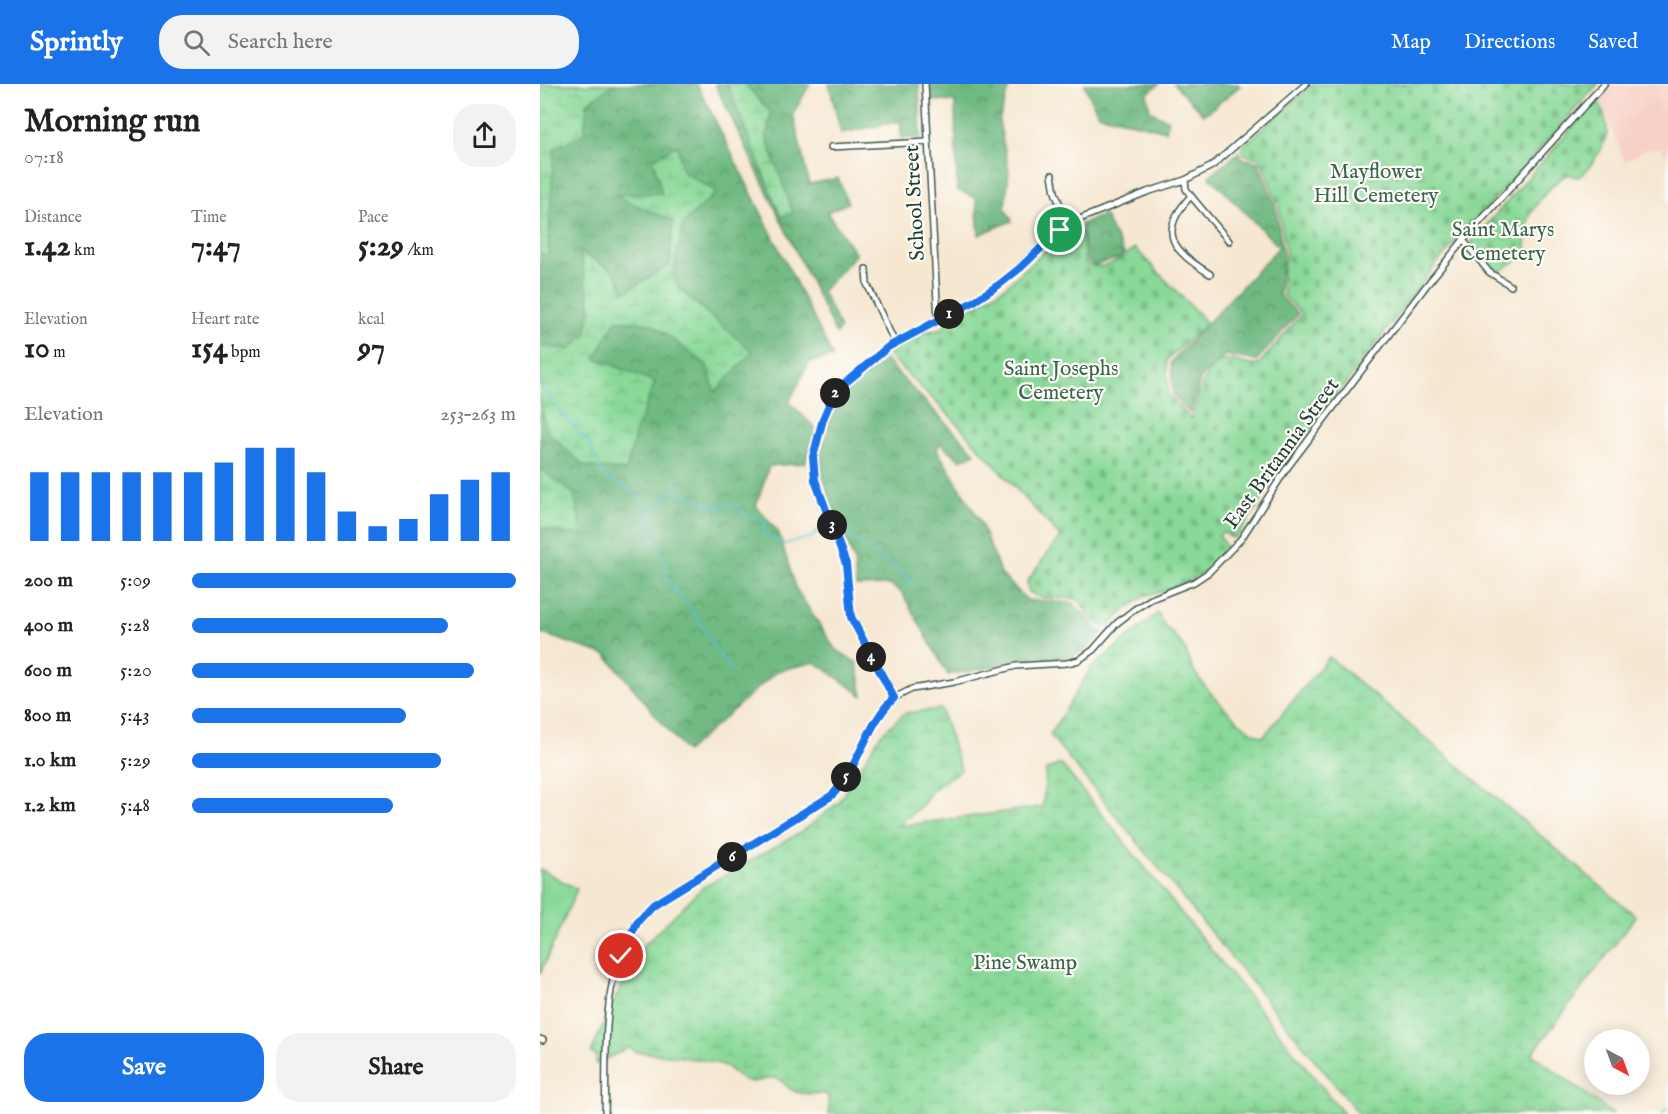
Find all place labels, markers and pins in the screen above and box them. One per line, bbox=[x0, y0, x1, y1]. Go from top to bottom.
pin bbox=[1034, 204, 1085, 255]
pin: 1 bbox=[934, 299, 964, 329]
pin: 2 bbox=[820, 378, 850, 408]
pin: 3 bbox=[817, 510, 847, 540]
pin: 4 bbox=[856, 642, 886, 672]
pin: 5 bbox=[831, 762, 861, 792]
pin: 6 bbox=[717, 842, 747, 872]
pin bbox=[595, 930, 646, 981]

